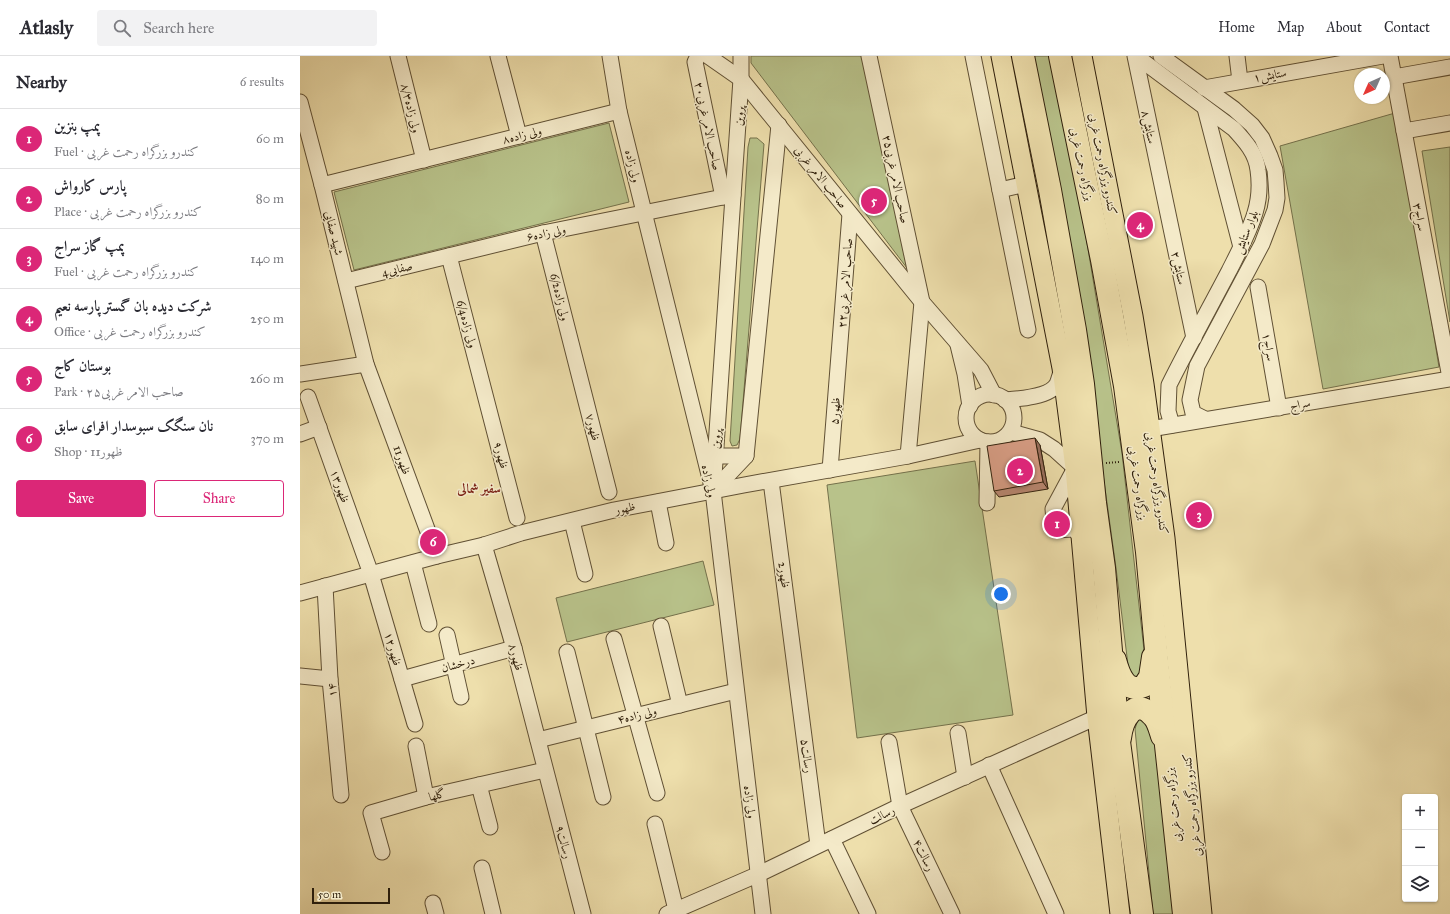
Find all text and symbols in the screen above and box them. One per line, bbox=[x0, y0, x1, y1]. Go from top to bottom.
search box bbox=[97, 10, 377, 46]
text: Atlasly bbox=[20, 16, 73, 39]
icon: search bbox=[111, 17, 133, 39]
text: Search here bbox=[143, 19, 214, 37]
text: Home bbox=[1218, 19, 1255, 36]
text: Map bbox=[1277, 19, 1304, 36]
text: About bbox=[1326, 19, 1362, 36]
text: Contact bbox=[1384, 19, 1430, 36]
street label: ستایش۱ bbox=[1252, 65, 1288, 87]
north arrow bbox=[1354, 68, 1390, 104]
text: Nearby bbox=[16, 72, 67, 93]
text: 6 results bbox=[240, 74, 284, 90]
street label: صاحب الامر غربی۲۰ bbox=[690, 80, 724, 172]
street label: ولی زاده۸/۳ bbox=[397, 82, 424, 135]
street label: پروین bbox=[731, 104, 748, 127]
street label: ستایش۸ bbox=[1137, 109, 1159, 146]
street label: کندرو بزرگراه رحمت غربی bbox=[1084, 112, 1121, 217]
text: پمپ بنزین bbox=[54, 117, 100, 135]
street label: ولی زاده۸ bbox=[501, 123, 544, 148]
street label: بزرگراه رحمت غربی bbox=[1065, 126, 1098, 202]
text: 1 bbox=[26, 131, 32, 147]
text: 60 m bbox=[256, 131, 284, 147]
street label: صاحب الامر غربی۲۵ bbox=[878, 133, 912, 225]
street label: صاحب الامر غربی bbox=[790, 143, 850, 212]
text: Fuel · کندرو بزرگراه رحمت غربی bbox=[54, 144, 199, 160]
street label: ولی زاده bbox=[621, 148, 644, 184]
text: پارس کارواش bbox=[54, 177, 126, 195]
pin: 5 bbox=[861, 186, 887, 216]
text: 2 bbox=[26, 191, 32, 207]
text: 80 m bbox=[256, 191, 284, 207]
street label: سراج۳ bbox=[1406, 202, 1430, 233]
text: Place · کندرو بزرگراه رحمت غربی bbox=[54, 204, 202, 220]
street label: بلوار ستایش bbox=[1231, 208, 1263, 257]
street label: شهید صفایی bbox=[321, 209, 346, 257]
pin: 4 bbox=[1127, 210, 1153, 240]
street label: ولی زاده۶ bbox=[525, 222, 568, 245]
text: پمپ گاز سراج bbox=[54, 237, 125, 255]
street label: صاحب الامر غربی٢٢ bbox=[835, 238, 857, 329]
street label: ستایش۲ bbox=[1167, 250, 1189, 287]
text: 3 bbox=[26, 251, 32, 267]
text: 140 m bbox=[250, 251, 284, 267]
street label: 4صفایی bbox=[380, 258, 414, 281]
text: Fuel · کندرو بزرگراه رحمت غربی bbox=[54, 264, 199, 280]
street label: 6/2ولی زاده bbox=[546, 272, 573, 323]
text: شرکت دیده بان گستر پارسه نعیم bbox=[54, 297, 211, 315]
street label: 6/4ولی زاده bbox=[453, 299, 480, 350]
text: 4 bbox=[25, 311, 33, 327]
text: 250 m bbox=[250, 311, 284, 327]
text: Office · کندرو بزرگراه رحمت غربی bbox=[54, 324, 206, 340]
street label: سراج۱ bbox=[1256, 332, 1278, 363]
text: بوستان کاج bbox=[54, 357, 111, 375]
text: 5 bbox=[26, 371, 32, 387]
text: 260 m bbox=[250, 371, 284, 387]
text: Park · صاحب الامر غربی۲۵ bbox=[54, 384, 184, 400]
street label: سراج bbox=[1288, 395, 1312, 417]
street label: ظهور۵ bbox=[827, 397, 844, 425]
street label: ظهور۷ bbox=[582, 412, 603, 442]
text: نان سنگک سبوسدار افرای سابق bbox=[54, 417, 213, 435]
street label: پروین bbox=[708, 427, 725, 450]
text: 6 bbox=[26, 431, 32, 447]
text: 370 m bbox=[251, 431, 284, 447]
street label: کندرو بزرگراه رحمت غربی bbox=[1141, 431, 1172, 536]
street label: ظهور۹ bbox=[490, 440, 511, 471]
text: Shop · 11ظهور bbox=[54, 444, 123, 460]
street label: 11ظهور bbox=[389, 444, 414, 477]
street label: بزرگراه رحمت غربی bbox=[1124, 445, 1151, 521]
pin: 2 bbox=[1007, 456, 1033, 486]
street label: ولی زاده bbox=[698, 463, 719, 499]
street label: ظهور۱۳ bbox=[327, 467, 353, 505]
button: Save bbox=[16, 480, 146, 517]
button: Share bbox=[154, 480, 284, 517]
district label: سفیر شمالی bbox=[456, 481, 501, 497]
street label: ظهور bbox=[613, 499, 637, 518]
pin: 3 bbox=[1186, 500, 1212, 530]
pin: 1 bbox=[1044, 509, 1070, 539]
pin: 6 bbox=[420, 527, 446, 557]
street label: 2ظهور bbox=[774, 561, 793, 589]
your location bbox=[991, 584, 1011, 604]
street label: ظهور۱۲ bbox=[381, 631, 405, 668]
street label: ظهور۸ bbox=[505, 642, 526, 673]
street label: درخشان bbox=[440, 653, 476, 675]
street label: ۱۴ bbox=[324, 682, 340, 698]
street label: ولی زاده۴ bbox=[616, 703, 659, 728]
street label: رسالت۵ bbox=[798, 738, 816, 774]
street label: کندرو بزرگراه رحمت غربی bbox=[1179, 753, 1206, 857]
street label: بزرگراه رحمت غربی bbox=[1161, 767, 1186, 843]
street label: گلها bbox=[427, 785, 447, 804]
street label: ولی زاده bbox=[740, 785, 759, 820]
map controls bbox=[1402, 794, 1438, 902]
button: + bbox=[1402, 794, 1438, 830]
street label: رسالت bbox=[867, 803, 897, 827]
street label: رسالت۹ bbox=[553, 824, 575, 860]
button: − bbox=[1402, 830, 1438, 866]
street label: رسالت۴ bbox=[910, 837, 938, 874]
button: layers bbox=[1402, 866, 1438, 902]
scale bar bbox=[312, 886, 390, 905]
text: 50 m bbox=[318, 888, 341, 901]

